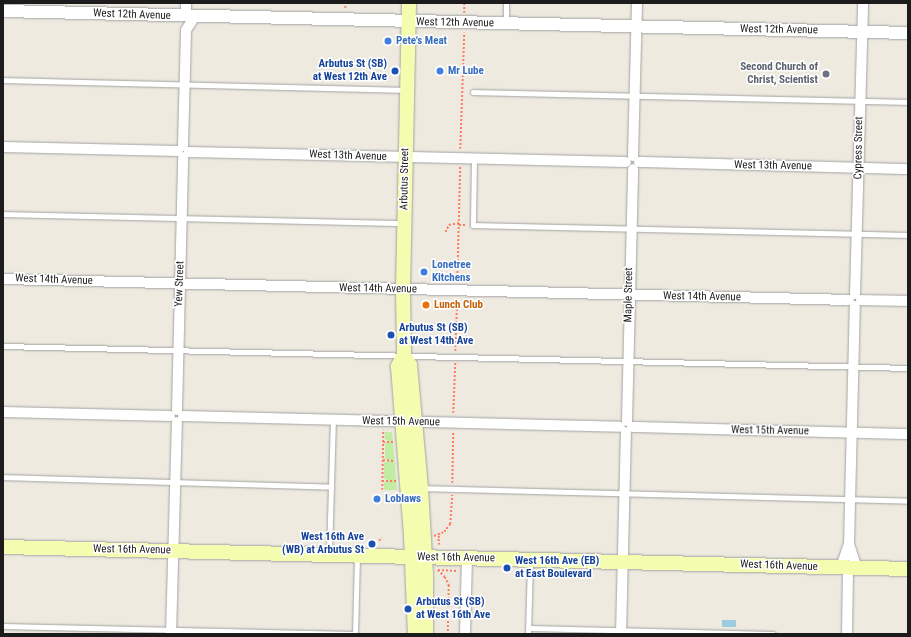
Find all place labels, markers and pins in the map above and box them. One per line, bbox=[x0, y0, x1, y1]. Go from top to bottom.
place label: Pete's Meat bbox=[396, 34, 447, 48]
marker: Pete's Meat bbox=[383, 36, 393, 46]
place label: Arbutus St (SB) at West 12th Ave bbox=[313, 58, 387, 84]
place label: Second Church of Christ, Scientist bbox=[740, 61, 818, 87]
place label: Mr Lube bbox=[448, 64, 484, 78]
marker: Arbutus St (SB) at West 12th Ave bbox=[390, 66, 400, 76]
marker: Mr Lube bbox=[435, 66, 445, 76]
marker: Second Church of Christ, Scientist bbox=[821, 69, 831, 79]
place label: Lonetree Kitchens bbox=[432, 259, 471, 285]
marker: Lonetree Kitchens bbox=[419, 267, 429, 277]
place label: Lunch Club bbox=[434, 298, 483, 312]
marker: Lunch Club bbox=[421, 300, 431, 310]
place label: Arbutus St (SB) at West 14th Ave bbox=[399, 322, 473, 348]
marker: Arbutus St (SB) at West 14th Ave bbox=[386, 330, 396, 340]
place label: Loblaws bbox=[385, 492, 421, 506]
marker: Loblaws bbox=[372, 494, 382, 504]
place label: West 16th Ave (WB) at Arbutus St bbox=[282, 531, 364, 557]
marker: West 16th Ave (WB) at Arbutus St bbox=[367, 539, 377, 549]
place label: West 16th Ave (EB) at East Boulevard bbox=[515, 555, 599, 581]
marker: West 16th Ave (EB) at East Boulevard bbox=[502, 563, 512, 573]
place label: Arbutus St (SB) at West 16th Ave bbox=[416, 596, 490, 622]
marker: Arbutus St (SB) at West 16th Ave bbox=[403, 604, 413, 614]

